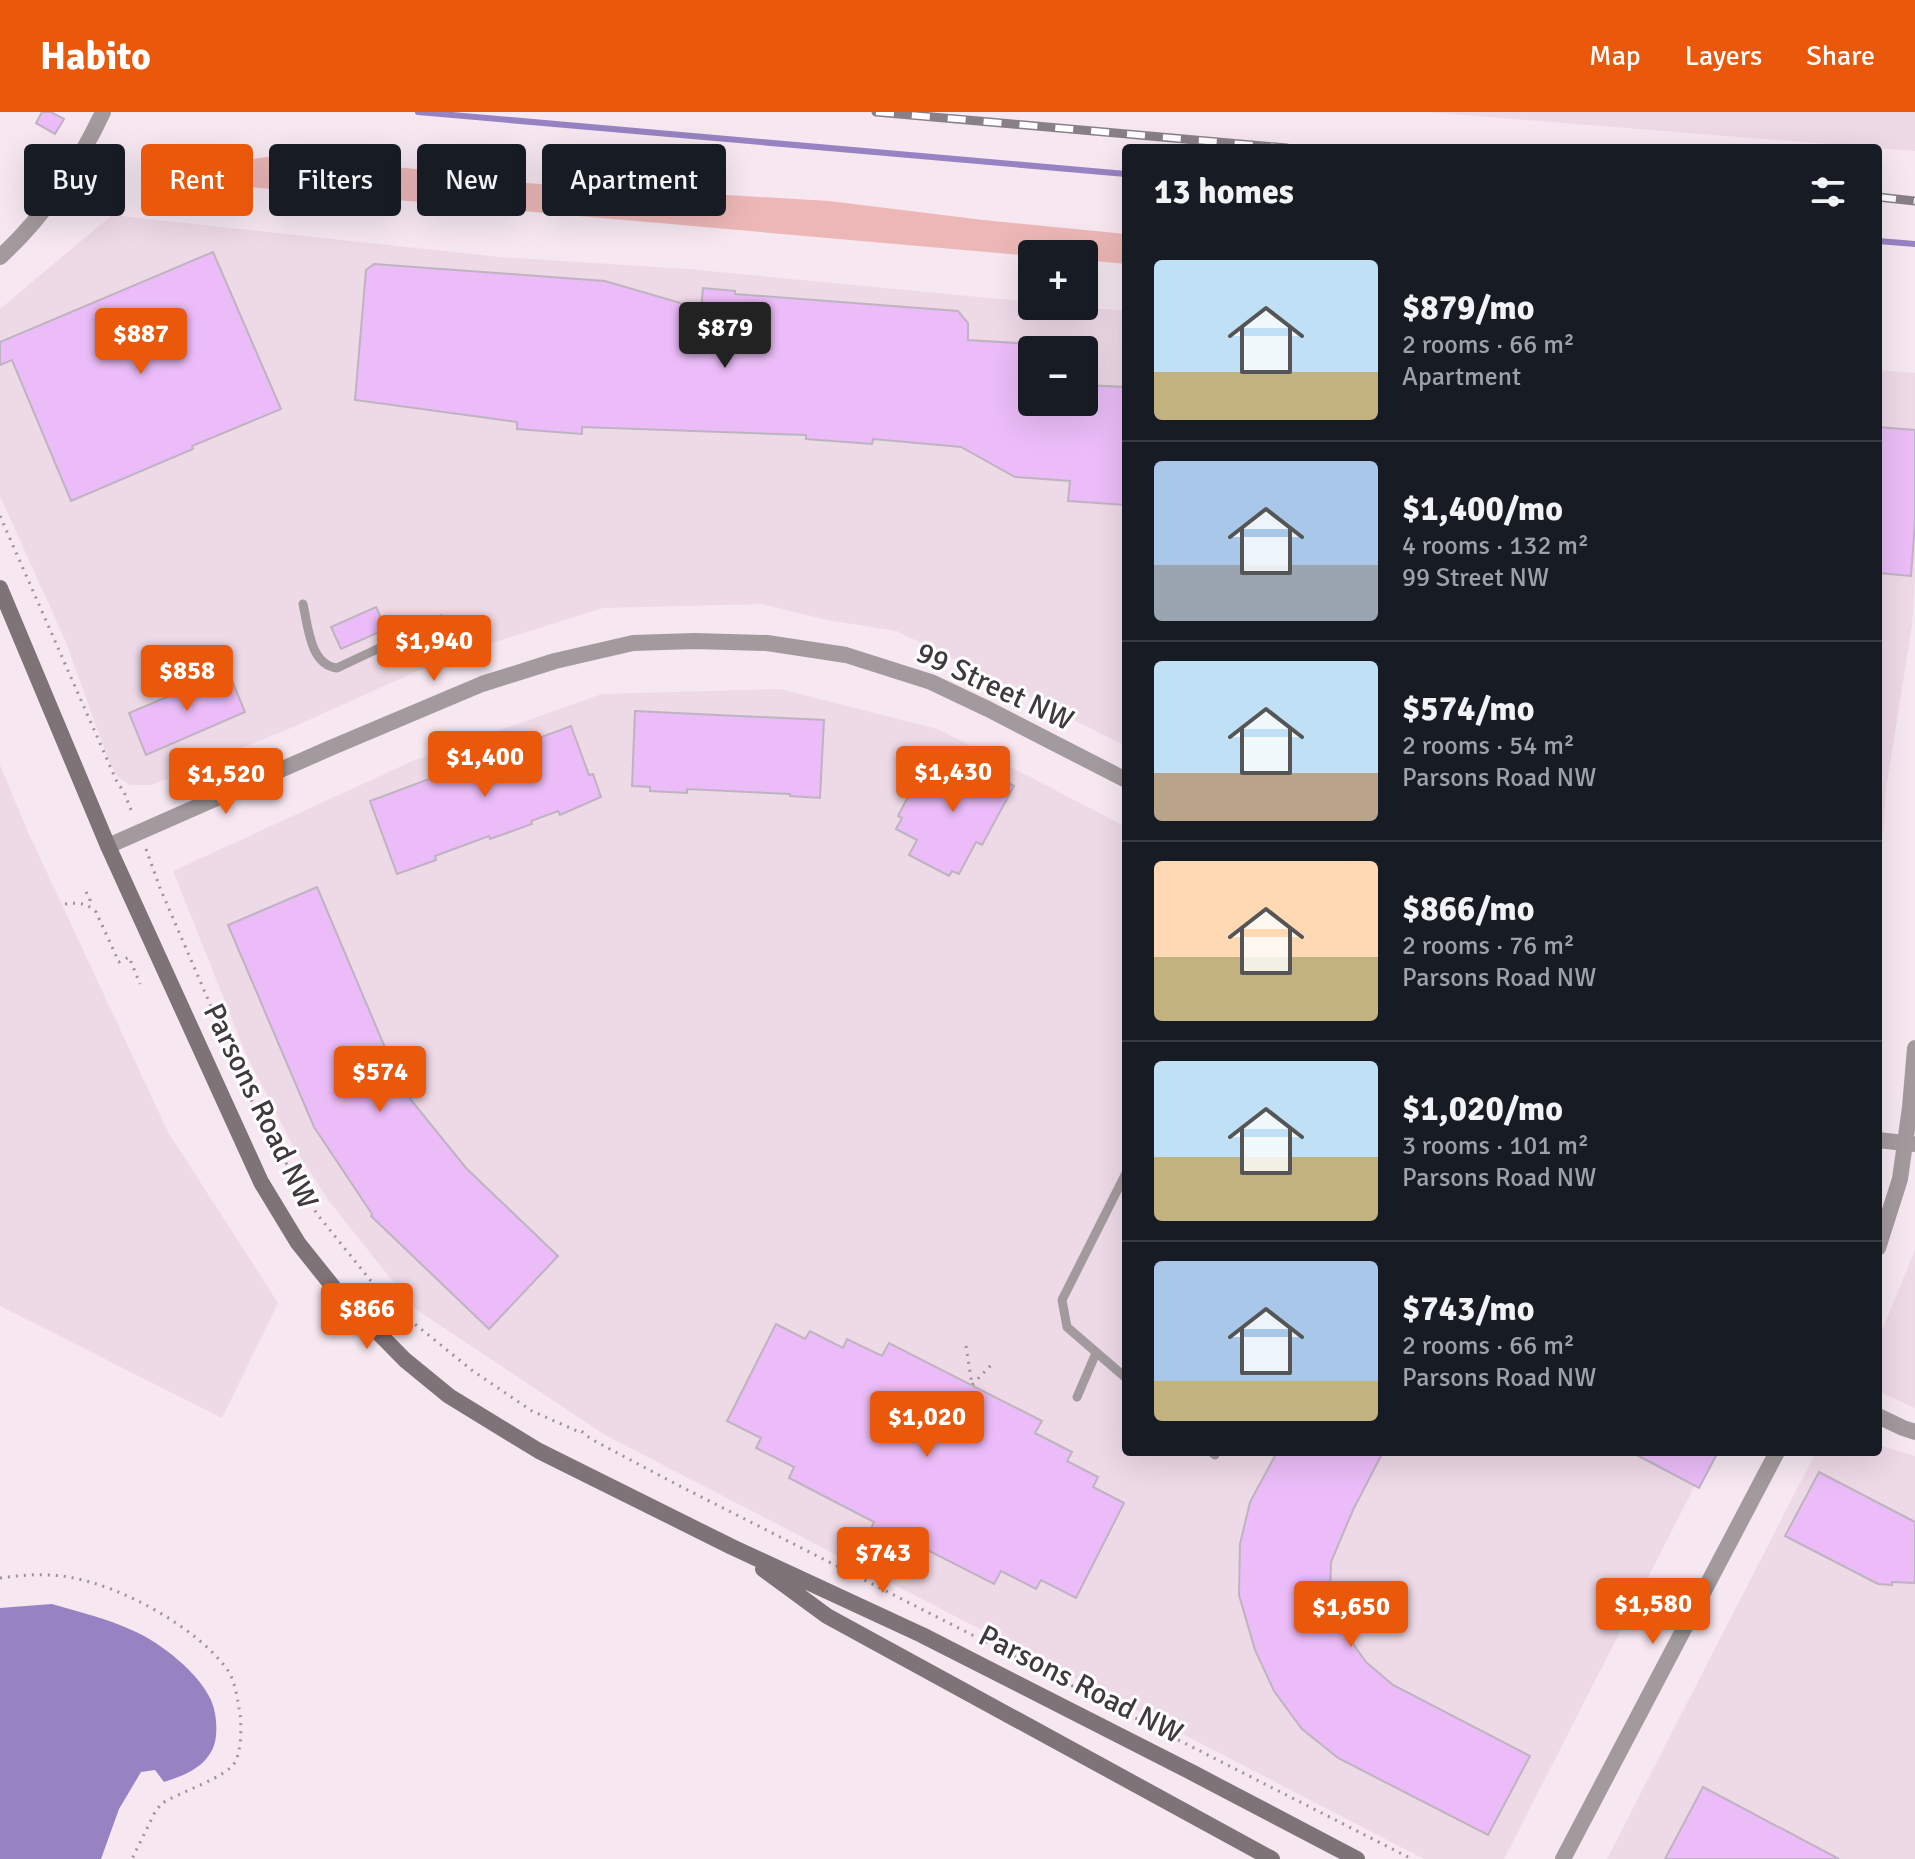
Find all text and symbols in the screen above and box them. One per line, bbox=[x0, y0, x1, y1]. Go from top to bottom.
text: Habito bbox=[40, 33, 151, 80]
text: Map bbox=[1589, 39, 1641, 73]
text: Layers bbox=[1685, 39, 1762, 73]
text: Share bbox=[1806, 39, 1875, 73]
chip: Buy bbox=[24, 144, 125, 216]
chip: Rent bbox=[141, 144, 253, 216]
chip: Filters bbox=[269, 144, 401, 216]
chip: New bbox=[417, 144, 526, 216]
chip: Apartment bbox=[542, 144, 726, 216]
icon: filters bbox=[1806, 170, 1850, 214]
text: 13 homes bbox=[1154, 171, 1294, 213]
map controls bbox=[1018, 240, 1098, 416]
button: + bbox=[1018, 240, 1098, 320]
text: $879/mo bbox=[1402, 287, 1535, 329]
icon: home bbox=[1218, 292, 1314, 388]
pin: $879 bbox=[678, 302, 772, 370]
pin: $887 bbox=[94, 308, 188, 376]
text: $879 bbox=[697, 312, 753, 344]
text: $887 bbox=[113, 318, 169, 350]
text: 2 rooms · 66 m² bbox=[1402, 329, 1575, 361]
button: − bbox=[1018, 336, 1098, 416]
text: Apartment bbox=[1402, 361, 1521, 393]
text: $1,400/mo bbox=[1402, 488, 1563, 530]
icon: home bbox=[1218, 493, 1314, 589]
text: 4 rooms · 132 m² bbox=[1402, 530, 1589, 562]
text: 99 Street NW bbox=[1402, 562, 1549, 594]
pin: $1,940 bbox=[369, 615, 499, 683]
text: $1,940 bbox=[395, 625, 473, 657]
street label: 99 Street NW bbox=[910, 634, 1079, 739]
pin: $858 bbox=[140, 645, 234, 713]
text: $858 bbox=[159, 655, 215, 687]
text: $574/mo bbox=[1402, 688, 1535, 730]
icon: home bbox=[1218, 693, 1314, 789]
text: 2 rooms · 54 m² bbox=[1402, 730, 1575, 762]
pin: $1,400 bbox=[420, 731, 550, 799]
text: $1,400 bbox=[446, 741, 524, 773]
pin: $1,430 bbox=[888, 746, 1018, 814]
pin: $1,520 bbox=[161, 748, 291, 816]
text: $1,430 bbox=[914, 756, 992, 788]
text: $1,520 bbox=[187, 758, 265, 790]
text: Parsons Road NW bbox=[1402, 762, 1596, 794]
text: $866/mo bbox=[1402, 888, 1535, 930]
icon: home bbox=[1218, 893, 1314, 989]
text: 2 rooms · 76 m² bbox=[1402, 930, 1575, 962]
text: Parsons Road NW bbox=[1402, 962, 1596, 994]
street label: Parsons Road NW bbox=[195, 997, 326, 1215]
pin: $574 bbox=[333, 1046, 427, 1114]
text: $574 bbox=[352, 1056, 408, 1088]
text: $1,020/mo bbox=[1402, 1088, 1563, 1130]
icon: home bbox=[1218, 1093, 1314, 1189]
text: 3 rooms · 101 m² bbox=[1402, 1130, 1589, 1162]
text: Parsons Road NW bbox=[1402, 1162, 1596, 1194]
pin: $866 bbox=[320, 1283, 414, 1351]
text: $743/mo bbox=[1402, 1288, 1535, 1330]
text: $866 bbox=[339, 1293, 395, 1325]
icon: home bbox=[1218, 1293, 1314, 1389]
text: 2 rooms · 66 m² bbox=[1402, 1330, 1575, 1362]
text: Parsons Road NW bbox=[1402, 1362, 1596, 1394]
pin: $1,020 bbox=[862, 1391, 992, 1459]
text: $1,020 bbox=[888, 1401, 966, 1433]
pin: $743 bbox=[836, 1527, 930, 1595]
text: $743 bbox=[855, 1537, 911, 1569]
pin: $1,580 bbox=[1588, 1578, 1718, 1646]
pin: $1,650 bbox=[1286, 1581, 1416, 1649]
text: $1,580 bbox=[1614, 1588, 1692, 1620]
text: $1,650 bbox=[1312, 1591, 1390, 1623]
street label: Parsons Road NW bbox=[973, 1617, 1189, 1752]

